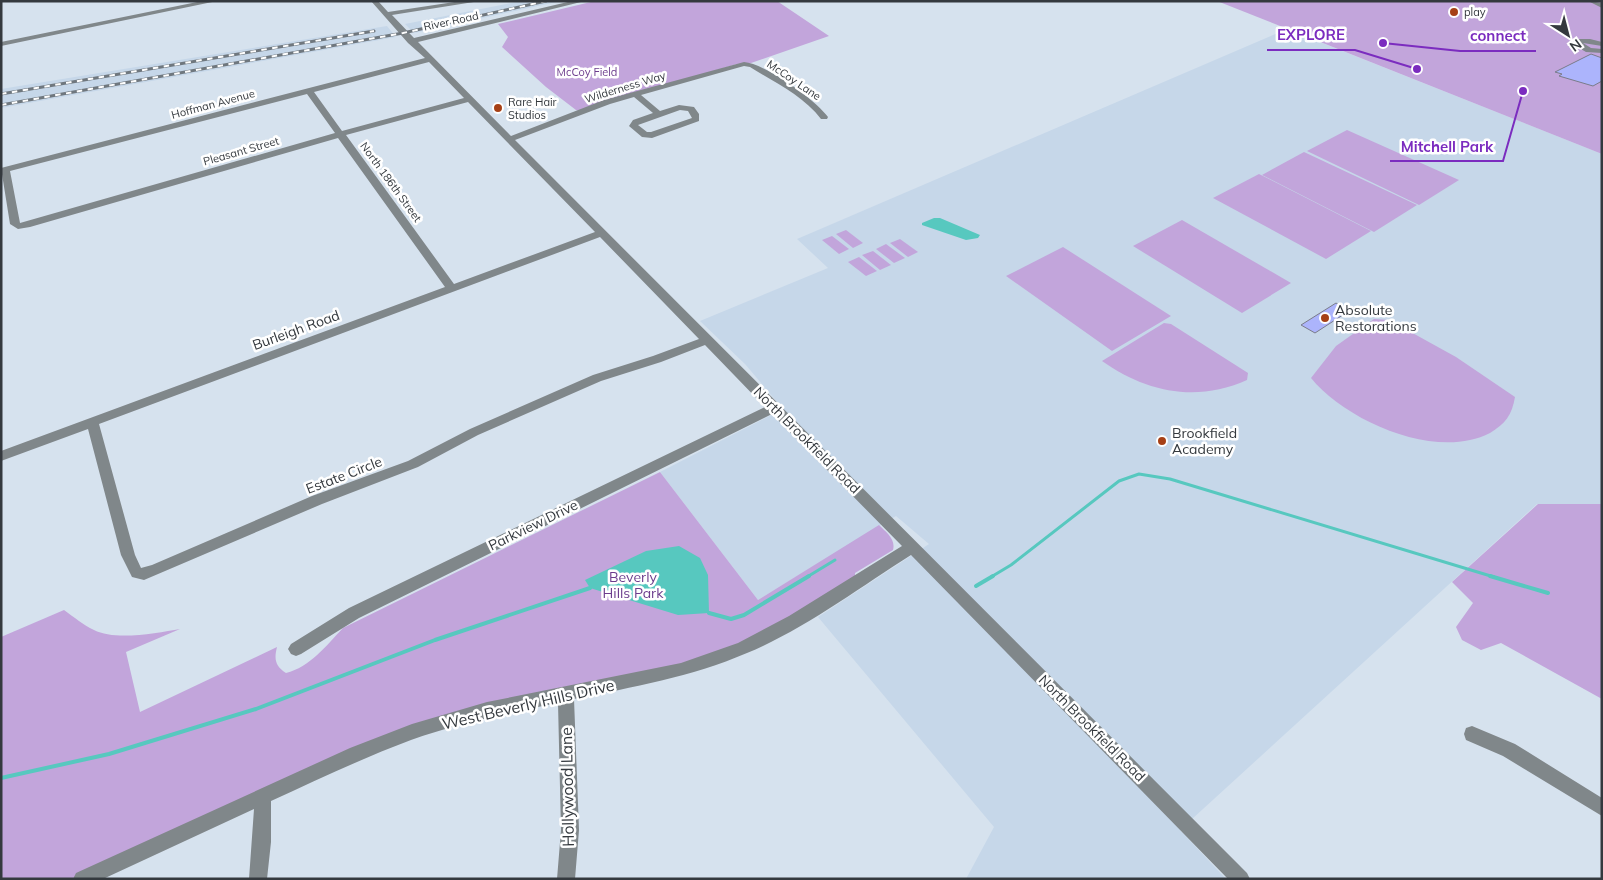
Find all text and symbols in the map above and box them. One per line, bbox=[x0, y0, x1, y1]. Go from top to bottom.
place label: play bbox=[1464, 5, 1486, 19]
marker: play bbox=[1448, 6, 1460, 18]
street label: River Road bbox=[422, 8, 480, 34]
north arrow bbox=[1543, 10, 1593, 60]
callout: EXPLORE bbox=[1267, 20, 1355, 50]
callout: connect bbox=[1460, 21, 1536, 51]
text: EXPLORE bbox=[1277, 25, 1345, 44]
text: connect bbox=[1470, 26, 1526, 45]
text: N bbox=[1566, 35, 1585, 56]
street label: McCoy Lane bbox=[764, 57, 824, 103]
park label: McCoy Field bbox=[557, 65, 617, 79]
street label: Wilderness Way bbox=[583, 68, 667, 106]
street label: Hoffman Avenue bbox=[170, 86, 256, 122]
place label: Rare Hair Studios bbox=[508, 95, 557, 122]
marker: Rare Hair Studios bbox=[492, 102, 504, 114]
callout: Mitchell Park bbox=[1390, 131, 1503, 161]
street label: Pleasant Street bbox=[202, 133, 281, 168]
text: Mitchell Park bbox=[1401, 137, 1494, 156]
street label: North 186th Street bbox=[357, 139, 425, 225]
place label: Absolute Restorations bbox=[1335, 301, 1417, 335]
street label: Burleigh Road bbox=[250, 306, 342, 354]
marker: Absolute Restorations bbox=[1319, 312, 1331, 324]
street label: North Brookfield Road bbox=[750, 383, 864, 497]
place label: Brookfield Academy bbox=[1172, 424, 1237, 458]
marker: Brookfield Academy bbox=[1156, 435, 1168, 447]
street label: Estate Circle bbox=[303, 452, 385, 498]
street label: Parkview Drive bbox=[485, 496, 581, 554]
park label: Beverly Hills Park bbox=[603, 568, 664, 602]
street label: North Brookfield Road bbox=[1035, 671, 1149, 785]
street label: West Beverly Hills Drive bbox=[440, 674, 616, 734]
street label: Hollywood Lane bbox=[556, 727, 578, 847]

